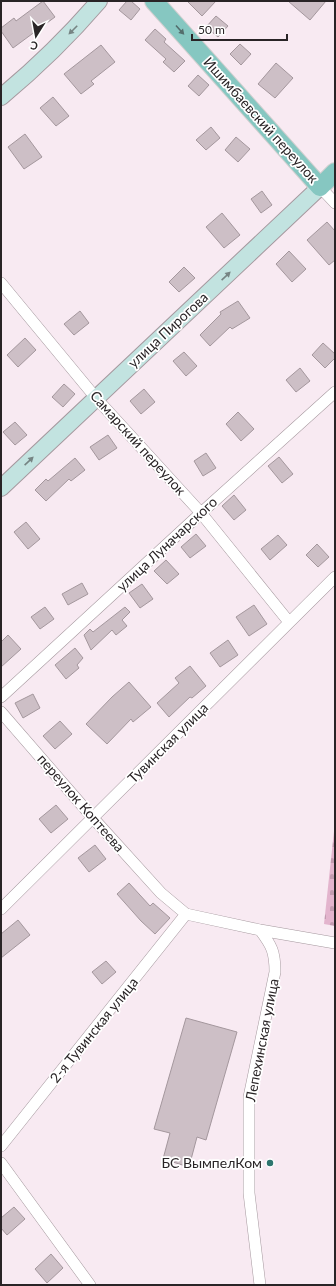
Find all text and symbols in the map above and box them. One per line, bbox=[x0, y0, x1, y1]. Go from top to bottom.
north arrow bbox=[16, 16, 56, 56]
scale bar bbox=[192, 16, 287, 42]
text: 50 m bbox=[198, 22, 225, 37]
one-way arrow bbox=[68, 25, 78, 35]
one-way arrow bbox=[175, 25, 185, 35]
text: С bbox=[28, 39, 39, 53]
street label: Ишимбаевский переулок bbox=[200, 53, 323, 187]
one-way arrow bbox=[221, 271, 231, 281]
street label: улица Пирогова bbox=[124, 288, 211, 371]
street label: Самарский переулок bbox=[87, 387, 190, 499]
one-way arrow bbox=[24, 456, 34, 466]
street label: улица Луначарского bbox=[113, 493, 220, 594]
street label: Тувинская улица bbox=[124, 699, 211, 786]
street label: переулок Коптеева bbox=[34, 750, 128, 855]
street label: 2-я Тувинская улица bbox=[46, 974, 141, 1086]
street label: Лепехинская улица bbox=[241, 977, 282, 1104]
place label: БС ВымпелКом bbox=[161, 1154, 262, 1171]
marker: БС ВымпелКом bbox=[265, 1158, 275, 1168]

